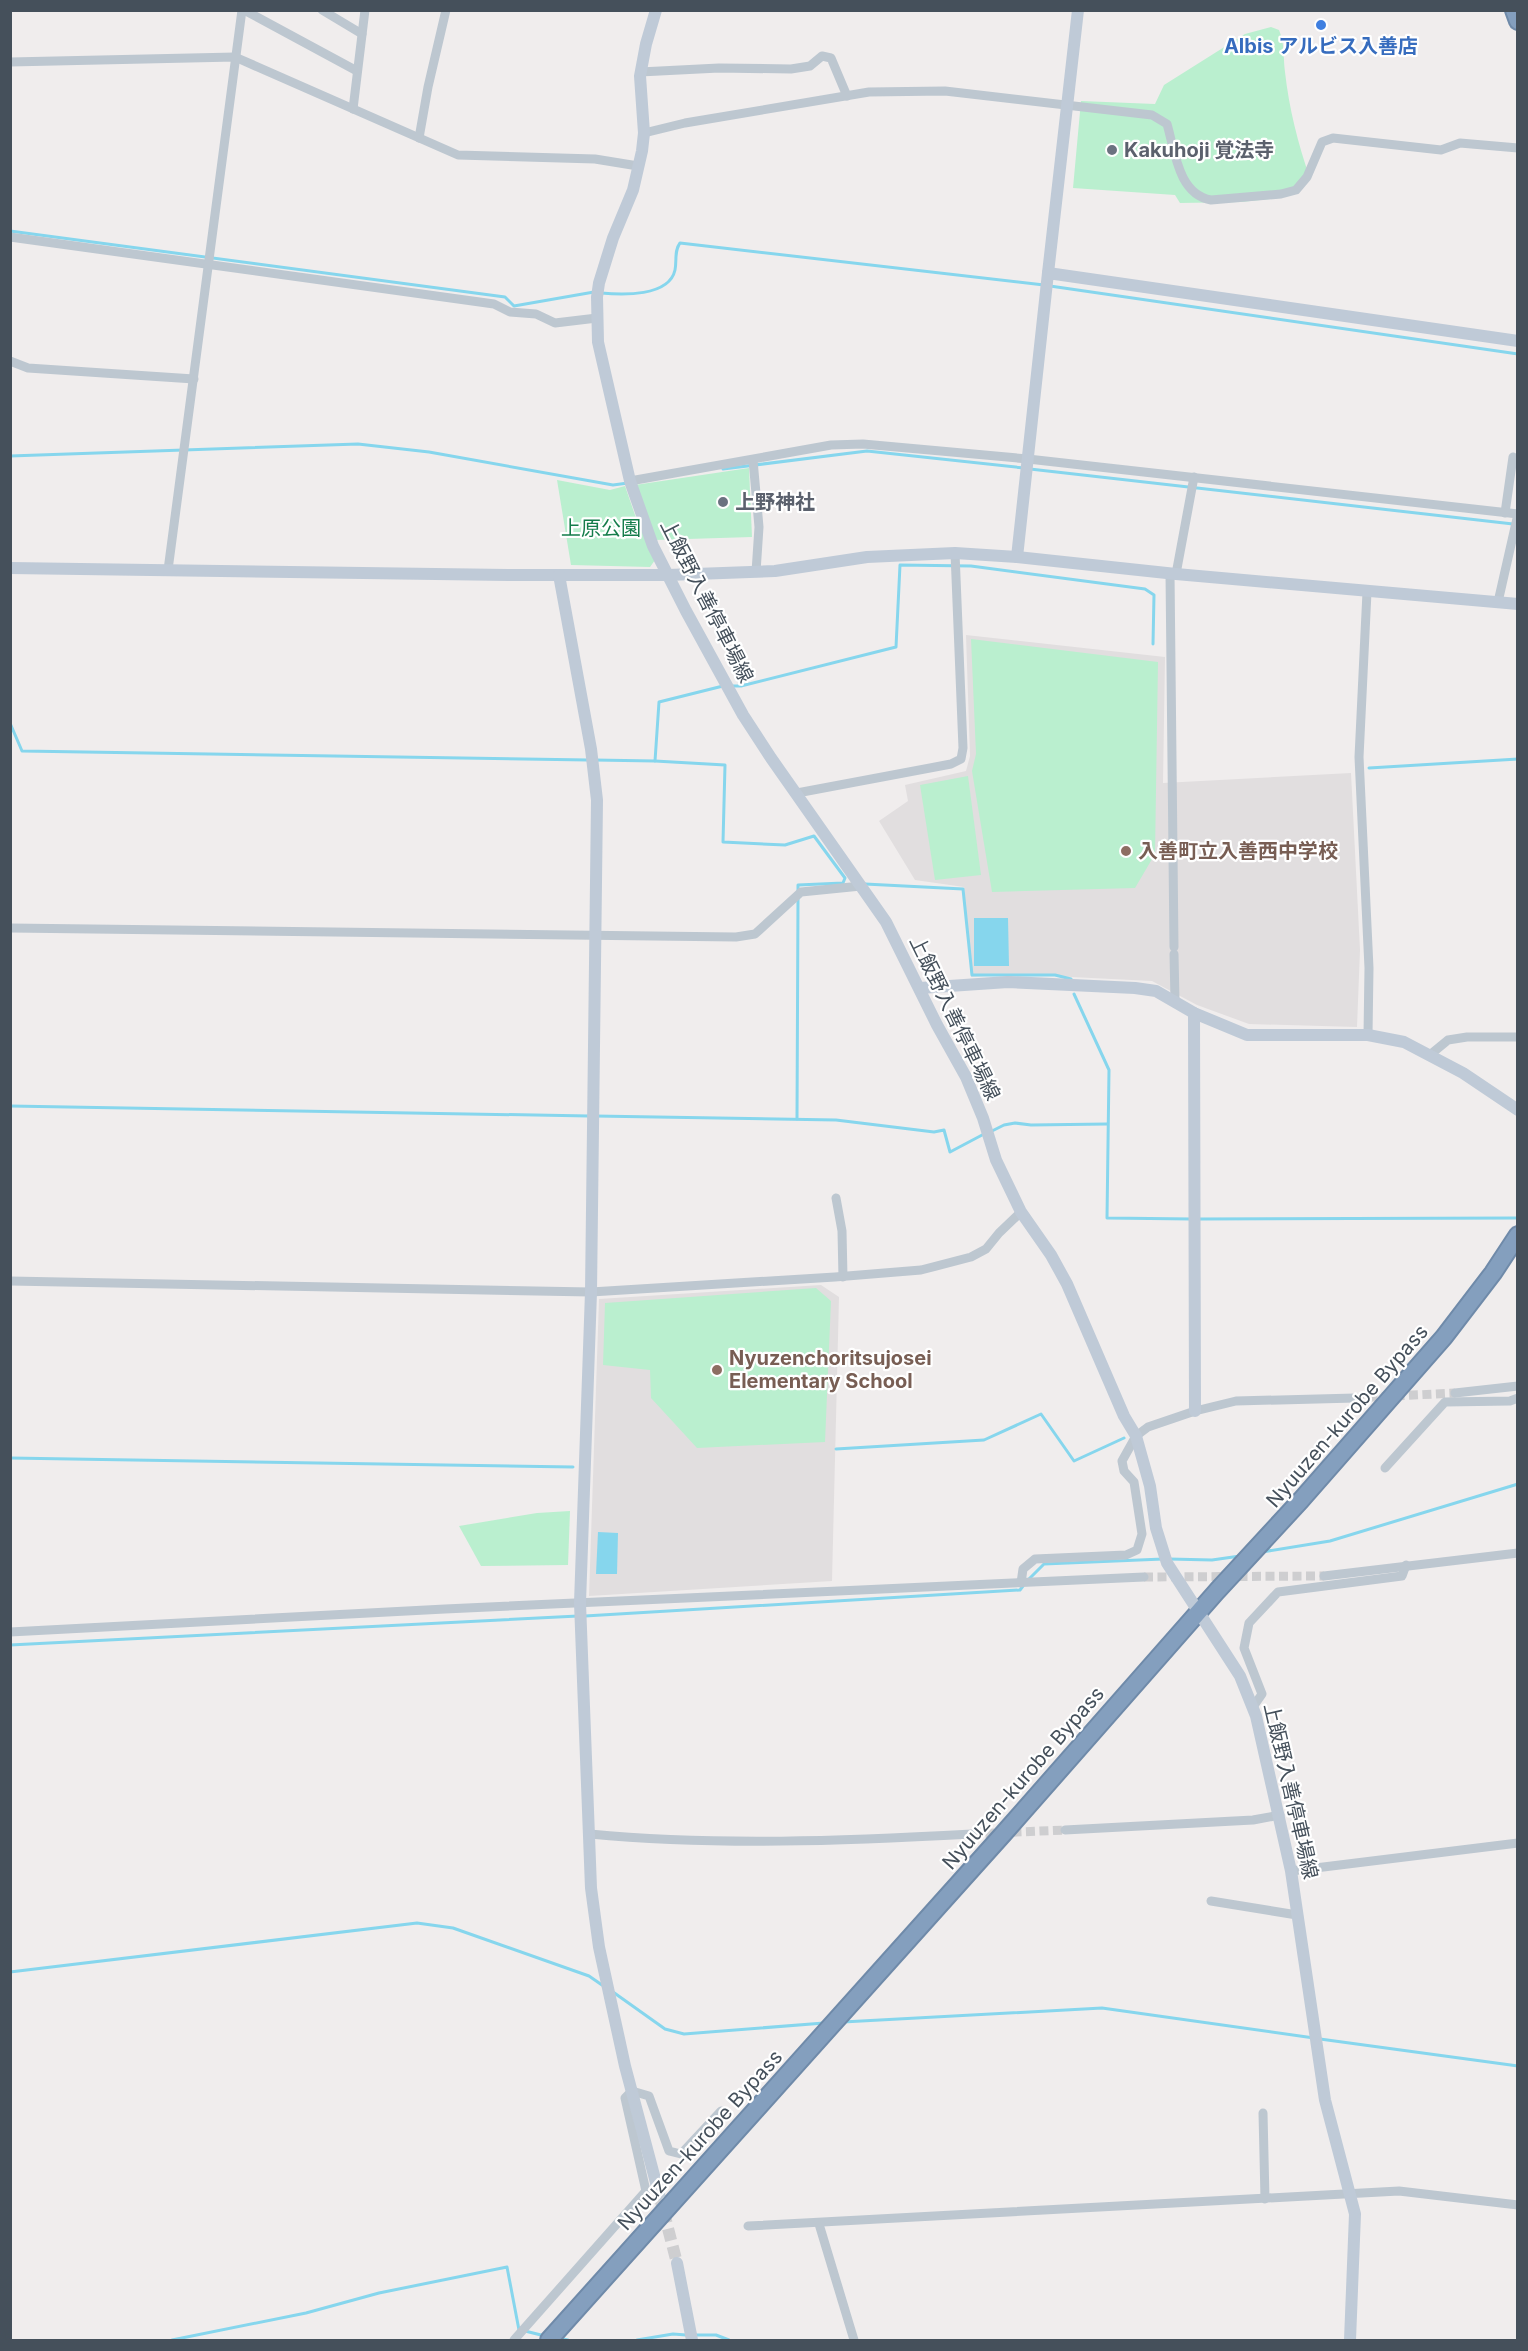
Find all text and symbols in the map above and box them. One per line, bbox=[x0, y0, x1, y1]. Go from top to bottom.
marker: Albis アルビス入善店 bbox=[1314, 18, 1328, 32]
place label: Albis アルビス入善店 bbox=[1224, 34, 1418, 58]
place label: Kakuhoji 覚法寺 bbox=[1124, 138, 1274, 162]
marker: Kakuhoji 覚法寺 bbox=[1105, 143, 1119, 157]
place label: 上野神社 bbox=[735, 490, 815, 514]
marker: 上野神社 bbox=[716, 495, 730, 509]
street label: 上飯野入善停車場線 bbox=[655, 515, 759, 687]
park label: 上原公園 bbox=[561, 516, 641, 540]
place label: 入善町立入善西中学校 bbox=[1138, 839, 1338, 863]
marker: 入善町立入善西中学校 bbox=[1119, 844, 1133, 858]
street label: 上飯野入善停車場線 bbox=[905, 932, 1005, 1104]
street label: Nyuuzen-kurobe Bypass bbox=[1261, 1320, 1433, 1512]
place label: Nyuzenchoritsujosei Elementary School bbox=[729, 1346, 932, 1393]
marker: Nyuzenchoritsujosei Elementary School bbox=[710, 1363, 724, 1377]
street label: Nyuuzen-kurobe Bypass bbox=[937, 1682, 1109, 1874]
street label: 上飯野入善停車場線 bbox=[1259, 1701, 1323, 1881]
street label: Nyuuzen-kurobe Bypass bbox=[613, 2045, 787, 2235]

